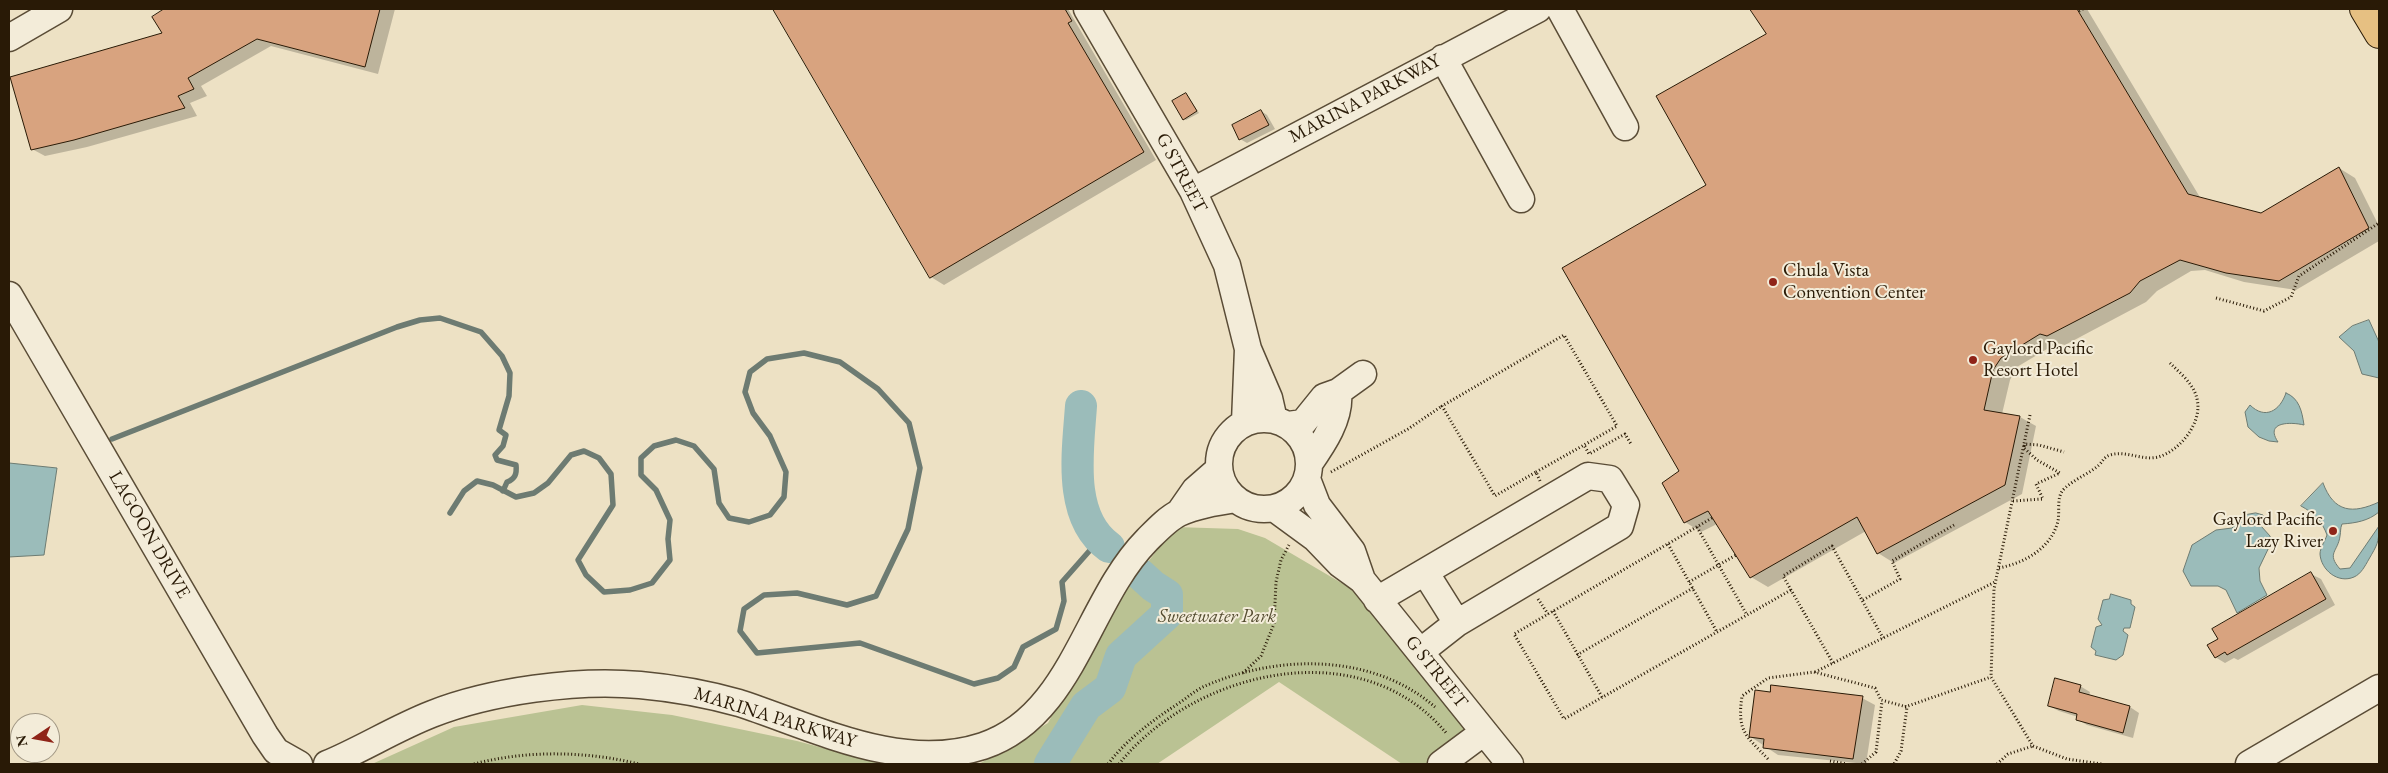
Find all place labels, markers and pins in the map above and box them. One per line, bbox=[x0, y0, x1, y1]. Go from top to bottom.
place label: Chula Vista Convention Center bbox=[1783, 260, 1925, 304]
marker: Chula Vista Convention Center bbox=[1767, 276, 1779, 288]
place label: Gaylord Pacific Resort Hotel bbox=[1983, 338, 2093, 382]
marker: Gaylord Pacific Resort Hotel bbox=[1967, 354, 1979, 366]
place label: Gaylord Pacific Lazy River bbox=[2213, 509, 2323, 553]
marker: Gaylord Pacific Lazy River bbox=[2327, 525, 2339, 537]

